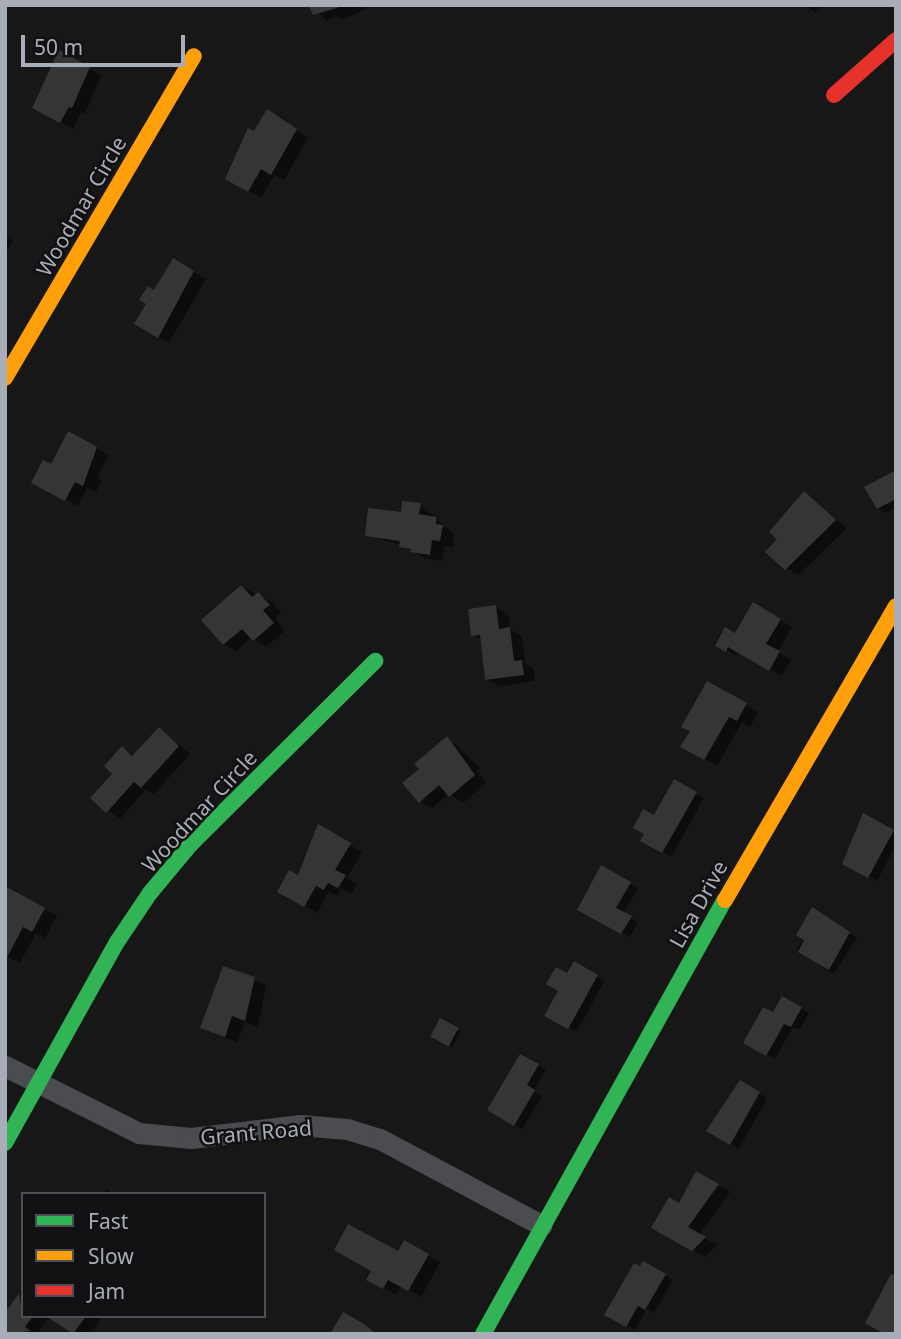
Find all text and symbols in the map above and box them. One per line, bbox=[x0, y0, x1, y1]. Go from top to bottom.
scale bar bbox=[24, 21, 189, 65]
text: 50 m bbox=[34, 33, 83, 61]
street label: Woodmar Circle bbox=[31, 132, 131, 280]
street label: Woodmar Circle bbox=[136, 745, 262, 877]
street label: Lisa Drive bbox=[664, 856, 732, 952]
street label: Grant Road bbox=[199, 1115, 313, 1149]
legend bbox=[21, 1192, 266, 1318]
text: Fast bbox=[88, 1207, 128, 1235]
text: Slow bbox=[88, 1242, 134, 1270]
text: Jam bbox=[88, 1277, 125, 1305]

